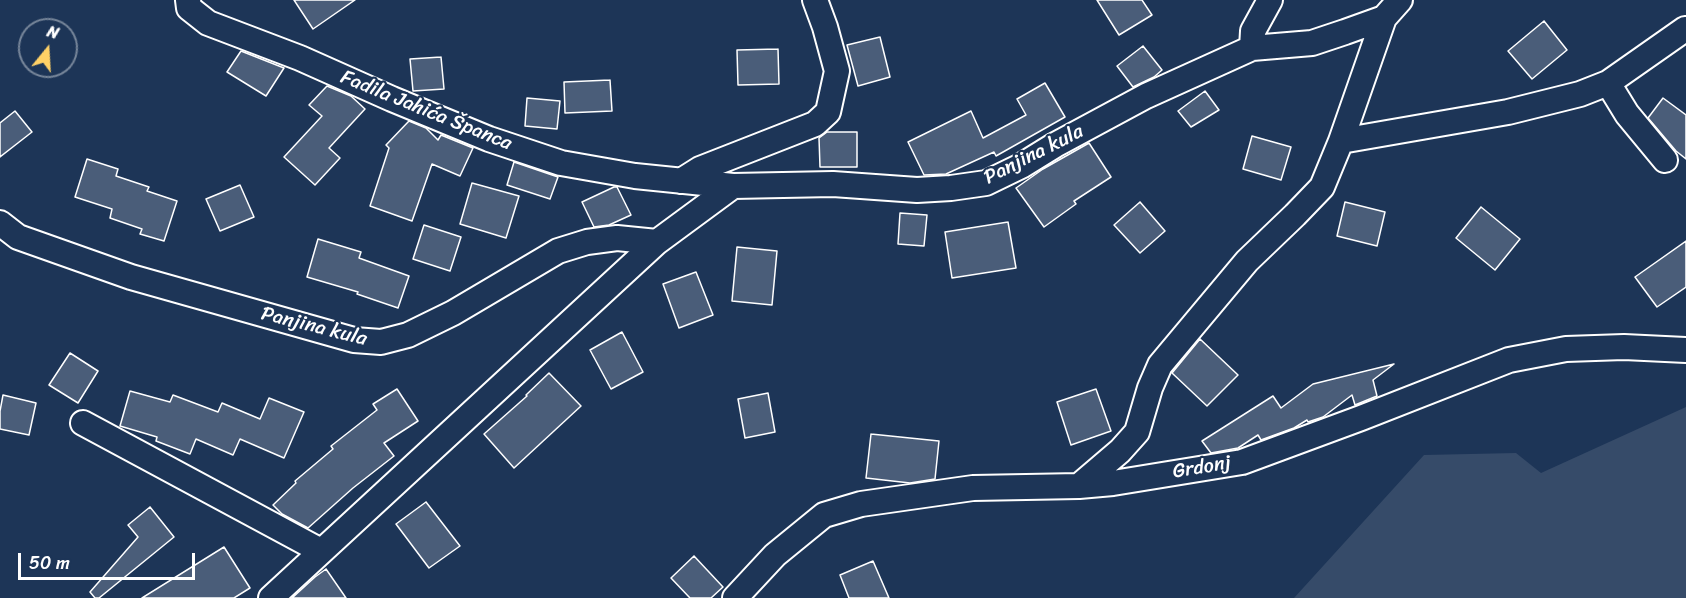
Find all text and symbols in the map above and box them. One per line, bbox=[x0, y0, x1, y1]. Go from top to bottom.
text: N bbox=[43, 17, 63, 48]
north arrow bbox=[18, 18, 78, 78]
street label: Fadila Jahića Španca bbox=[337, 66, 515, 156]
street label: Panjina kula bbox=[980, 120, 1088, 190]
street label: Panjina kula bbox=[259, 302, 369, 352]
street label: Grdonj bbox=[1171, 452, 1233, 484]
scale bar bbox=[21, 541, 198, 579]
text: 50 m bbox=[29, 547, 70, 579]

